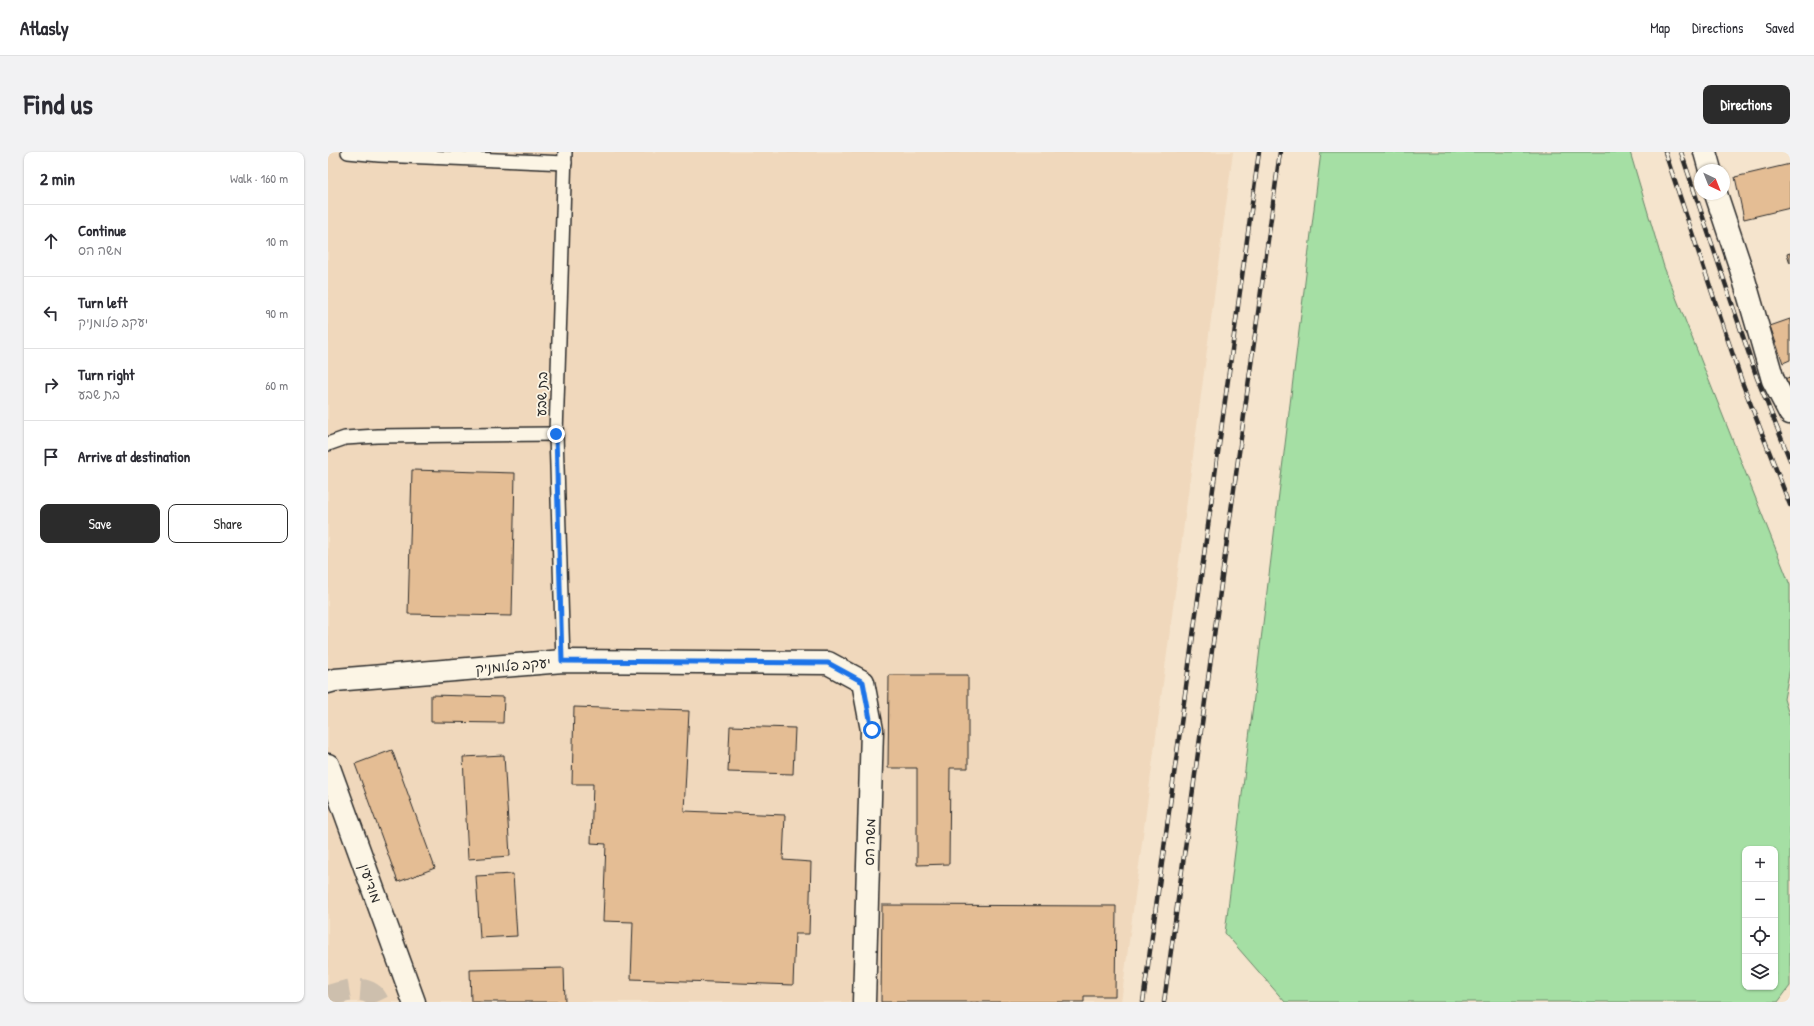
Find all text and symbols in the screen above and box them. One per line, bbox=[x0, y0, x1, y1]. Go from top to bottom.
text: Atlasly bbox=[20, 15, 69, 41]
text: Map bbox=[1650, 18, 1670, 37]
text: Directions bbox=[1692, 18, 1743, 37]
text: Saved bbox=[1765, 18, 1794, 37]
text: Find us bbox=[24, 85, 93, 123]
button: Directions bbox=[1703, 85, 1790, 124]
north arrow bbox=[1694, 164, 1730, 200]
text: 2 min bbox=[40, 167, 75, 190]
text: Walk · 160 m bbox=[230, 169, 288, 187]
text: Continue bbox=[78, 220, 126, 241]
icon: ahead bbox=[40, 230, 62, 252]
text: 10 m bbox=[266, 232, 288, 250]
text: משה הס bbox=[78, 241, 122, 259]
text: Turn left bbox=[78, 292, 128, 313]
icon: left bbox=[40, 302, 62, 324]
text: 90 m bbox=[266, 304, 288, 322]
text: יעקב פלומניק bbox=[78, 313, 148, 331]
text: Turn right bbox=[78, 364, 134, 385]
street label: בת שבע bbox=[531, 371, 551, 417]
icon: right bbox=[40, 374, 62, 396]
text: 60 m bbox=[265, 376, 288, 394]
text: בת שבע bbox=[78, 385, 120, 403]
route end bbox=[547, 425, 565, 443]
icon: arrive bbox=[40, 446, 62, 468]
text: Arrive at destination bbox=[78, 446, 190, 467]
button: Save bbox=[40, 504, 160, 543]
button: Share bbox=[168, 504, 288, 543]
street label: יעקב פלומניק bbox=[475, 652, 551, 678]
route start bbox=[863, 721, 881, 739]
street label: משה הס bbox=[859, 818, 879, 866]
map controls bbox=[1742, 846, 1778, 990]
button: + bbox=[1742, 846, 1778, 882]
street label: מודיעין bbox=[355, 861, 387, 905]
button: − bbox=[1742, 882, 1778, 918]
button: locate bbox=[1742, 918, 1778, 954]
button: layers bbox=[1742, 954, 1778, 990]

